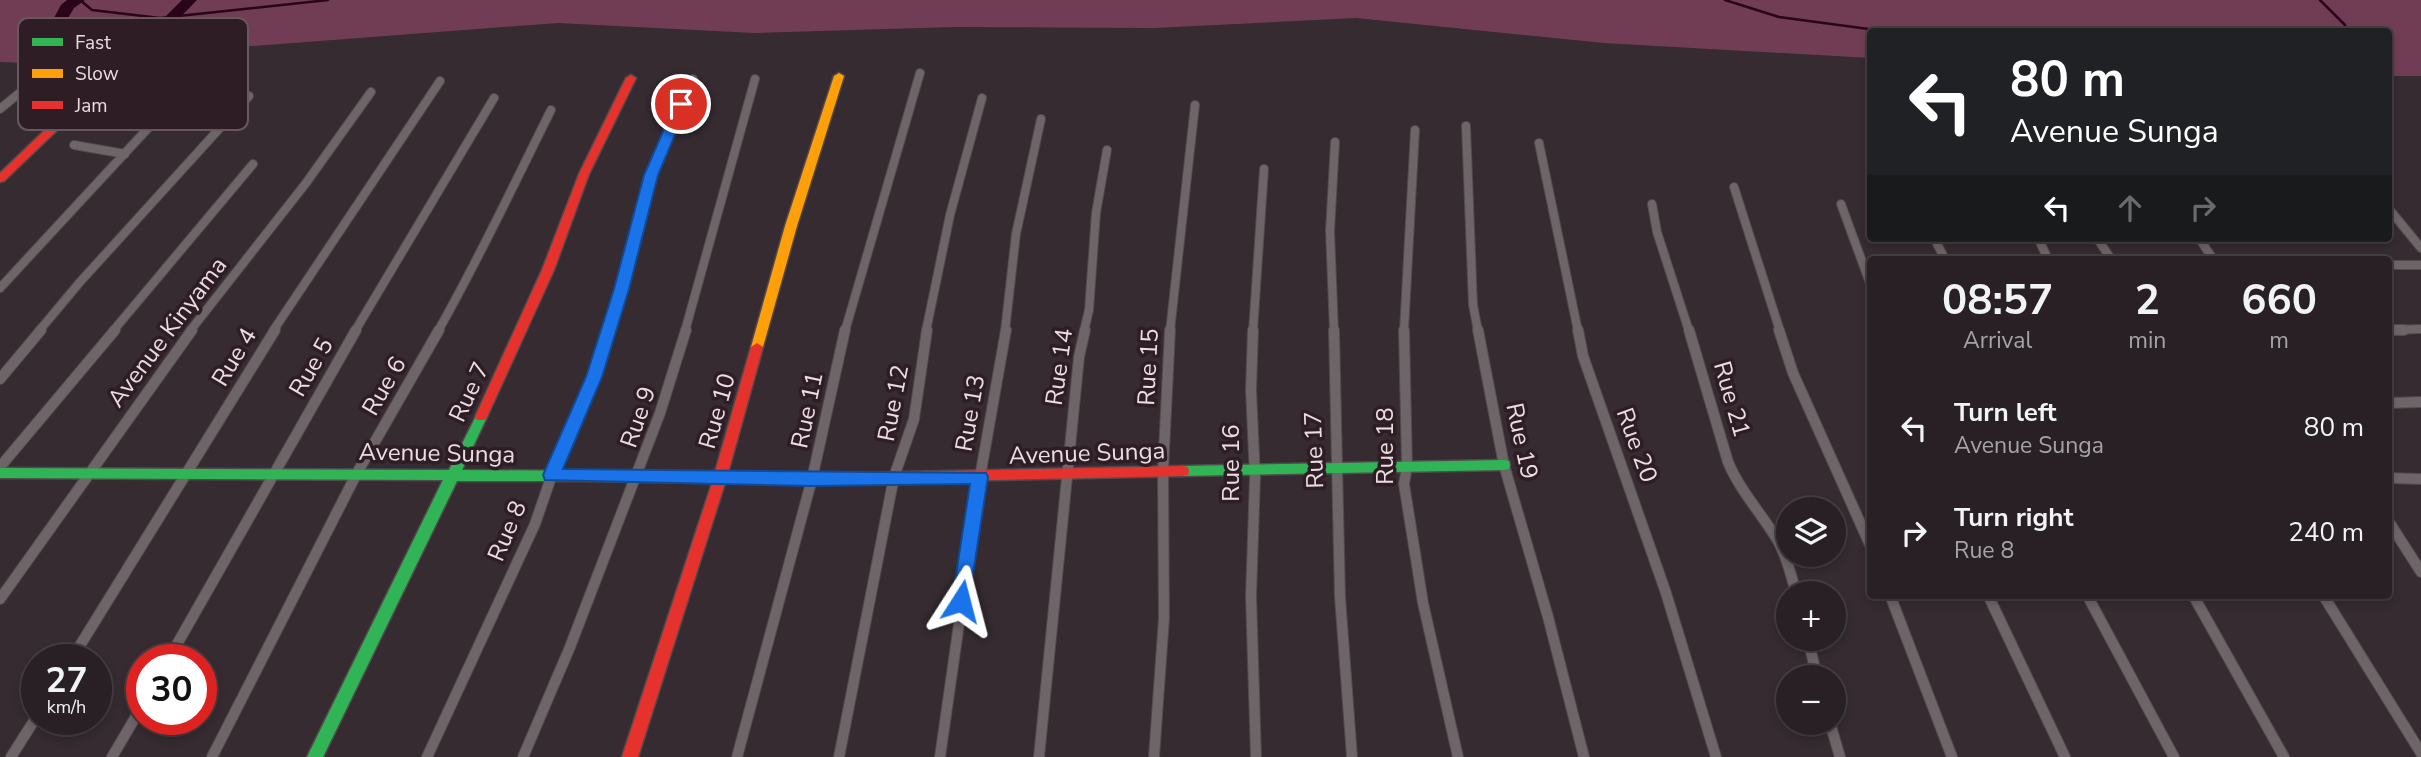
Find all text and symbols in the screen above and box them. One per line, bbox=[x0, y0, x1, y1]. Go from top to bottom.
legend bbox=[18, 18, 248, 130]
text: Fast bbox=[75, 30, 111, 56]
text: 80 m bbox=[2010, 46, 2125, 113]
icon: left bbox=[1895, 56, 1986, 147]
text: Slow bbox=[75, 61, 119, 87]
pin bbox=[651, 74, 711, 134]
icon: arrive bbox=[662, 85, 700, 123]
text: Jam bbox=[74, 93, 108, 119]
text: Avenue Sunga bbox=[2010, 110, 2219, 153]
icon: left bbox=[2038, 189, 2076, 227]
icon: ahead bbox=[2111, 189, 2149, 227]
icon: right bbox=[2184, 189, 2222, 227]
street label: Avenue Kinyama bbox=[100, 250, 234, 414]
text: 08:57 bbox=[1942, 272, 2053, 329]
text: 2 bbox=[2135, 272, 2160, 329]
text: 660 bbox=[2241, 272, 2317, 329]
street label: Rue 4 bbox=[204, 322, 264, 392]
text: Arrival bbox=[1963, 325, 2032, 356]
text: min bbox=[2128, 325, 2166, 356]
text: m bbox=[2269, 325, 2289, 356]
street label: Rue 14 bbox=[1038, 327, 1080, 407]
street label: Rue 15 bbox=[1130, 328, 1166, 406]
street label: Rue 5 bbox=[281, 332, 341, 402]
street label: Rue 6 bbox=[354, 351, 414, 421]
street label: Rue 7 bbox=[441, 357, 497, 427]
street label: Rue 21 bbox=[1706, 357, 1758, 441]
street label: Rue 12 bbox=[870, 362, 916, 444]
street label: Rue 10 bbox=[691, 369, 743, 453]
street label: Rue 11 bbox=[783, 369, 831, 451]
street label: Rue 13 bbox=[948, 372, 992, 454]
street label: Rue 9 bbox=[613, 382, 663, 452]
text: Turn left bbox=[1954, 395, 2057, 430]
street label: Rue 19 bbox=[1498, 400, 1546, 482]
street label: Rue 20 bbox=[1609, 403, 1665, 487]
street label: Rue 18 bbox=[1369, 407, 1401, 485]
icon: left bbox=[1895, 409, 1933, 447]
text: 80 m bbox=[2304, 410, 2364, 445]
street label: Rue 17 bbox=[1297, 411, 1331, 489]
street label: Rue 16 bbox=[1215, 424, 1247, 502]
text: Avenue Sunga bbox=[1954, 430, 2104, 461]
street label: Avenue Sunga bbox=[1008, 434, 1166, 472]
street label: Avenue Sunga bbox=[358, 436, 516, 470]
street label: Rue 8 bbox=[480, 496, 534, 566]
map controls bbox=[1776, 497, 1846, 735]
button: layers bbox=[1776, 497, 1846, 567]
text: Turn right bbox=[1954, 500, 2073, 535]
icon: right bbox=[1895, 514, 1933, 552]
text: 240 m bbox=[2288, 515, 2364, 550]
text: Rue 8 bbox=[1954, 535, 2014, 566]
position arrow bbox=[924, 564, 998, 638]
button: + bbox=[1776, 581, 1846, 651]
speed limit sign: 30 bbox=[126, 644, 217, 735]
text: 27 bbox=[45, 657, 88, 704]
button: − bbox=[1776, 665, 1846, 735]
text: km/h bbox=[47, 695, 86, 719]

